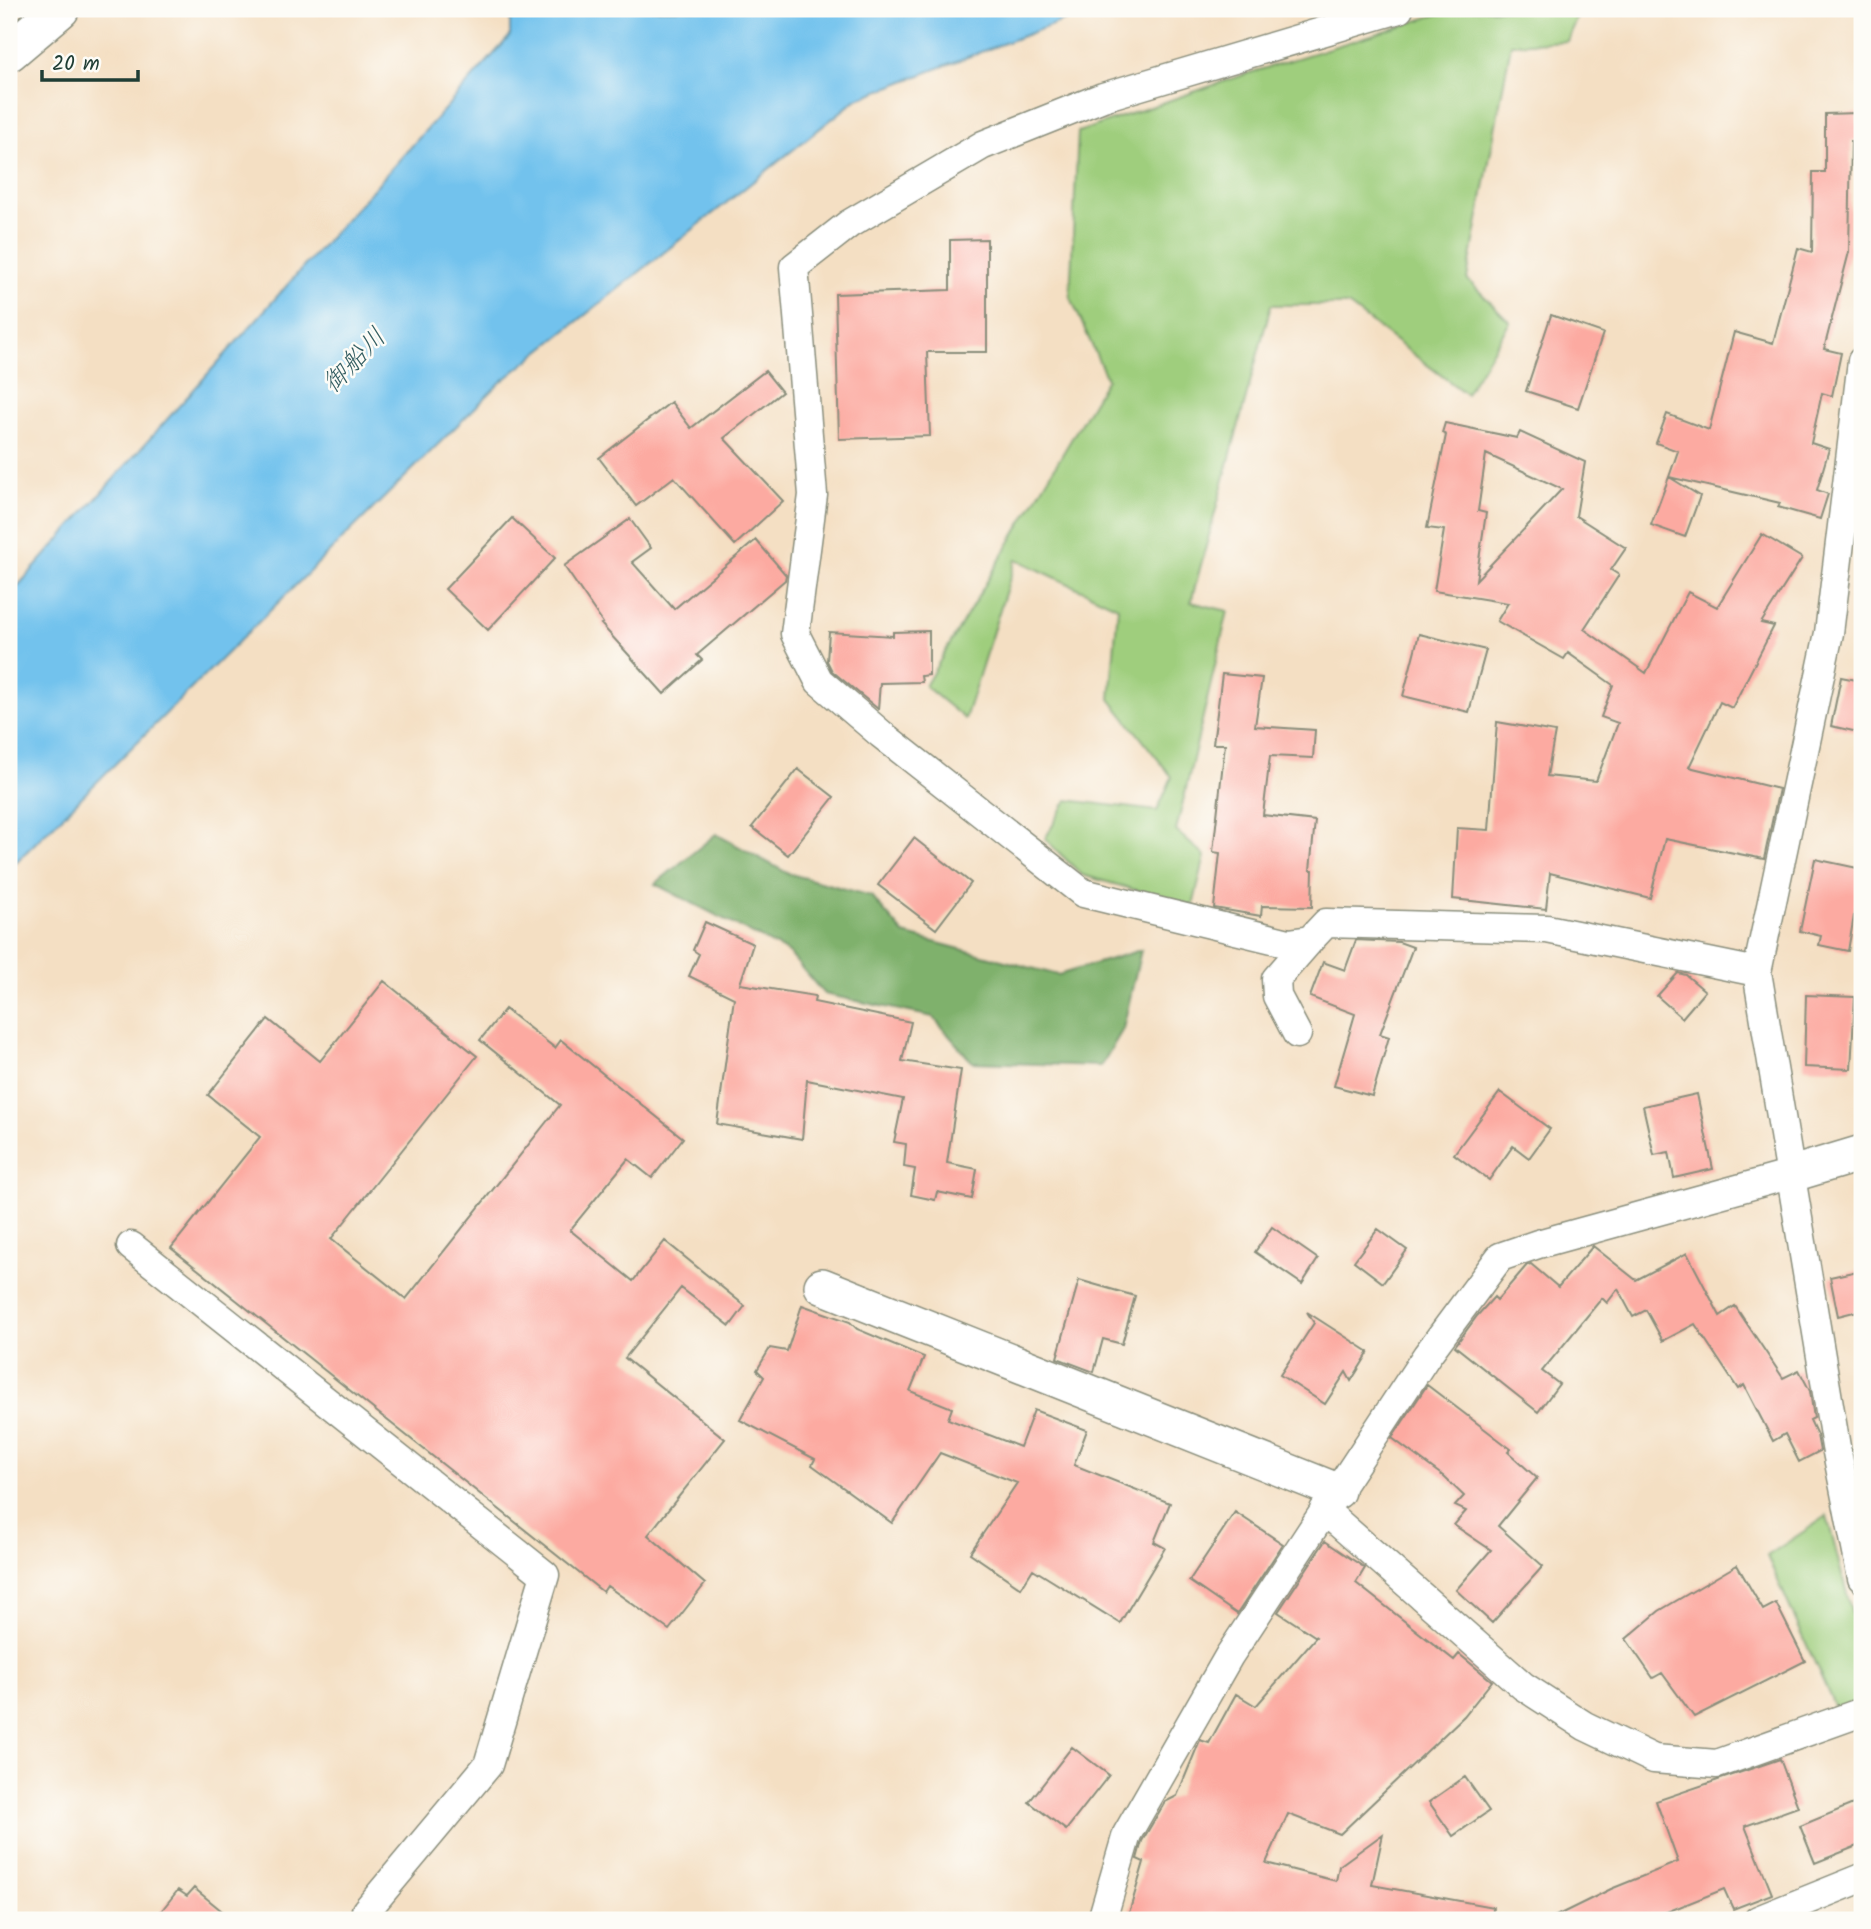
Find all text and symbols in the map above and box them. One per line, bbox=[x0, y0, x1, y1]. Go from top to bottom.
scale bar bbox=[42, 38, 138, 82]
text: 20 m bbox=[52, 48, 100, 81]
water label: 御船川 bbox=[313, 318, 397, 404]

